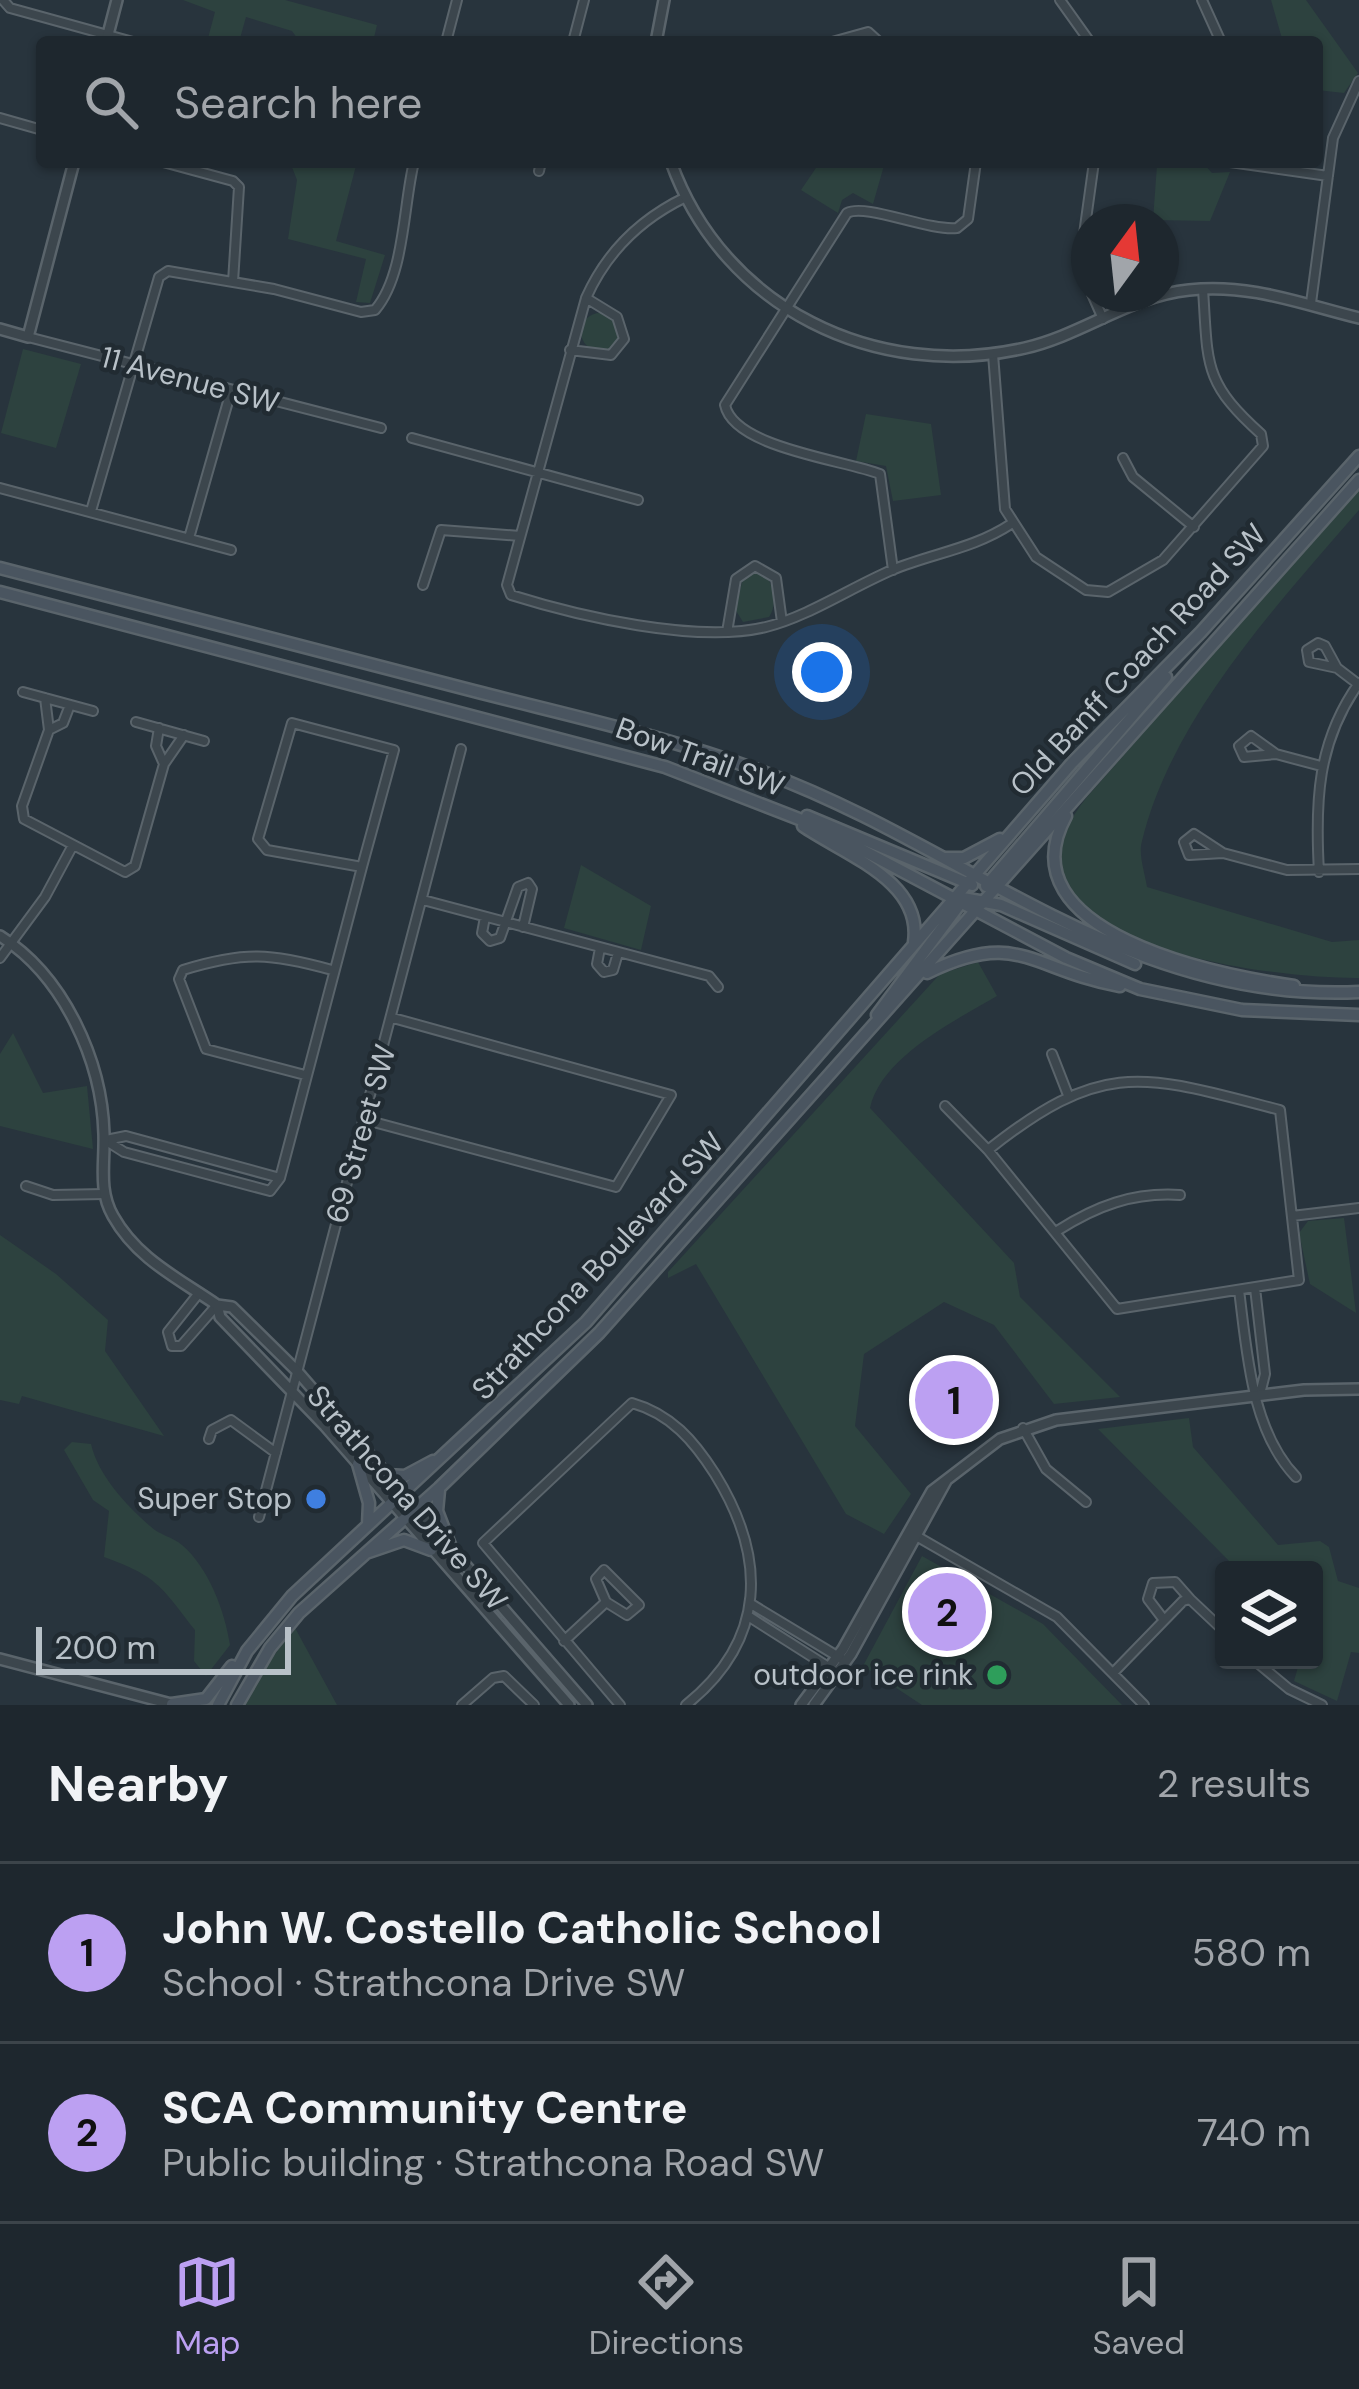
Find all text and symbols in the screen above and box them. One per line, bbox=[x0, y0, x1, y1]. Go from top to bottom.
search box bbox=[36, 36, 1323, 168]
icon: search bbox=[78, 69, 144, 135]
text: Search here bbox=[174, 73, 422, 132]
north arrow bbox=[1071, 204, 1179, 312]
street label: 11 Avenue SW bbox=[97, 337, 283, 422]
street label: Old Banff Coach Road SW bbox=[1001, 515, 1274, 804]
your location bbox=[792, 642, 852, 702]
street label: Bow Trail SW bbox=[611, 708, 790, 805]
street label: 69 Street SW bbox=[316, 1040, 405, 1228]
street label: Strathcona Boulevard SW bbox=[463, 1123, 732, 1408]
pin: 1 bbox=[915, 1355, 993, 1445]
street label: Strathcona Drive SW bbox=[299, 1377, 516, 1619]
place label: Super Stop bbox=[137, 1479, 292, 1518]
marker: Super Stop bbox=[303, 1486, 329, 1512]
map controls bbox=[1215, 1561, 1323, 1669]
button: layers bbox=[1215, 1561, 1323, 1669]
pin: 2 bbox=[908, 1567, 986, 1657]
scale bar bbox=[36, 1621, 291, 1674]
text: 200 m bbox=[54, 1626, 156, 1669]
place label: outdoor ice rink bbox=[753, 1655, 973, 1694]
marker: outdoor ice rink bbox=[984, 1662, 1010, 1688]
text: Nearby bbox=[48, 1750, 229, 1817]
text: 2 results bbox=[1157, 1758, 1311, 1809]
text: John W. Costello Catholic School bbox=[162, 1898, 882, 1957]
text: 1 bbox=[80, 1927, 94, 1978]
text: 580 m bbox=[1192, 1927, 1311, 1978]
text: School · Strathcona Drive SW bbox=[162, 1957, 685, 2008]
text: SCA Community Centre bbox=[162, 2078, 688, 2137]
text: 2 bbox=[76, 2107, 98, 2158]
text: 740 m bbox=[1197, 2107, 1311, 2158]
text: Public building · Strathcona Road SW bbox=[162, 2137, 824, 2188]
tab: Map bbox=[174, 2249, 241, 2364]
tab: Directions bbox=[589, 2249, 744, 2364]
tab: Saved bbox=[1092, 2249, 1185, 2364]

